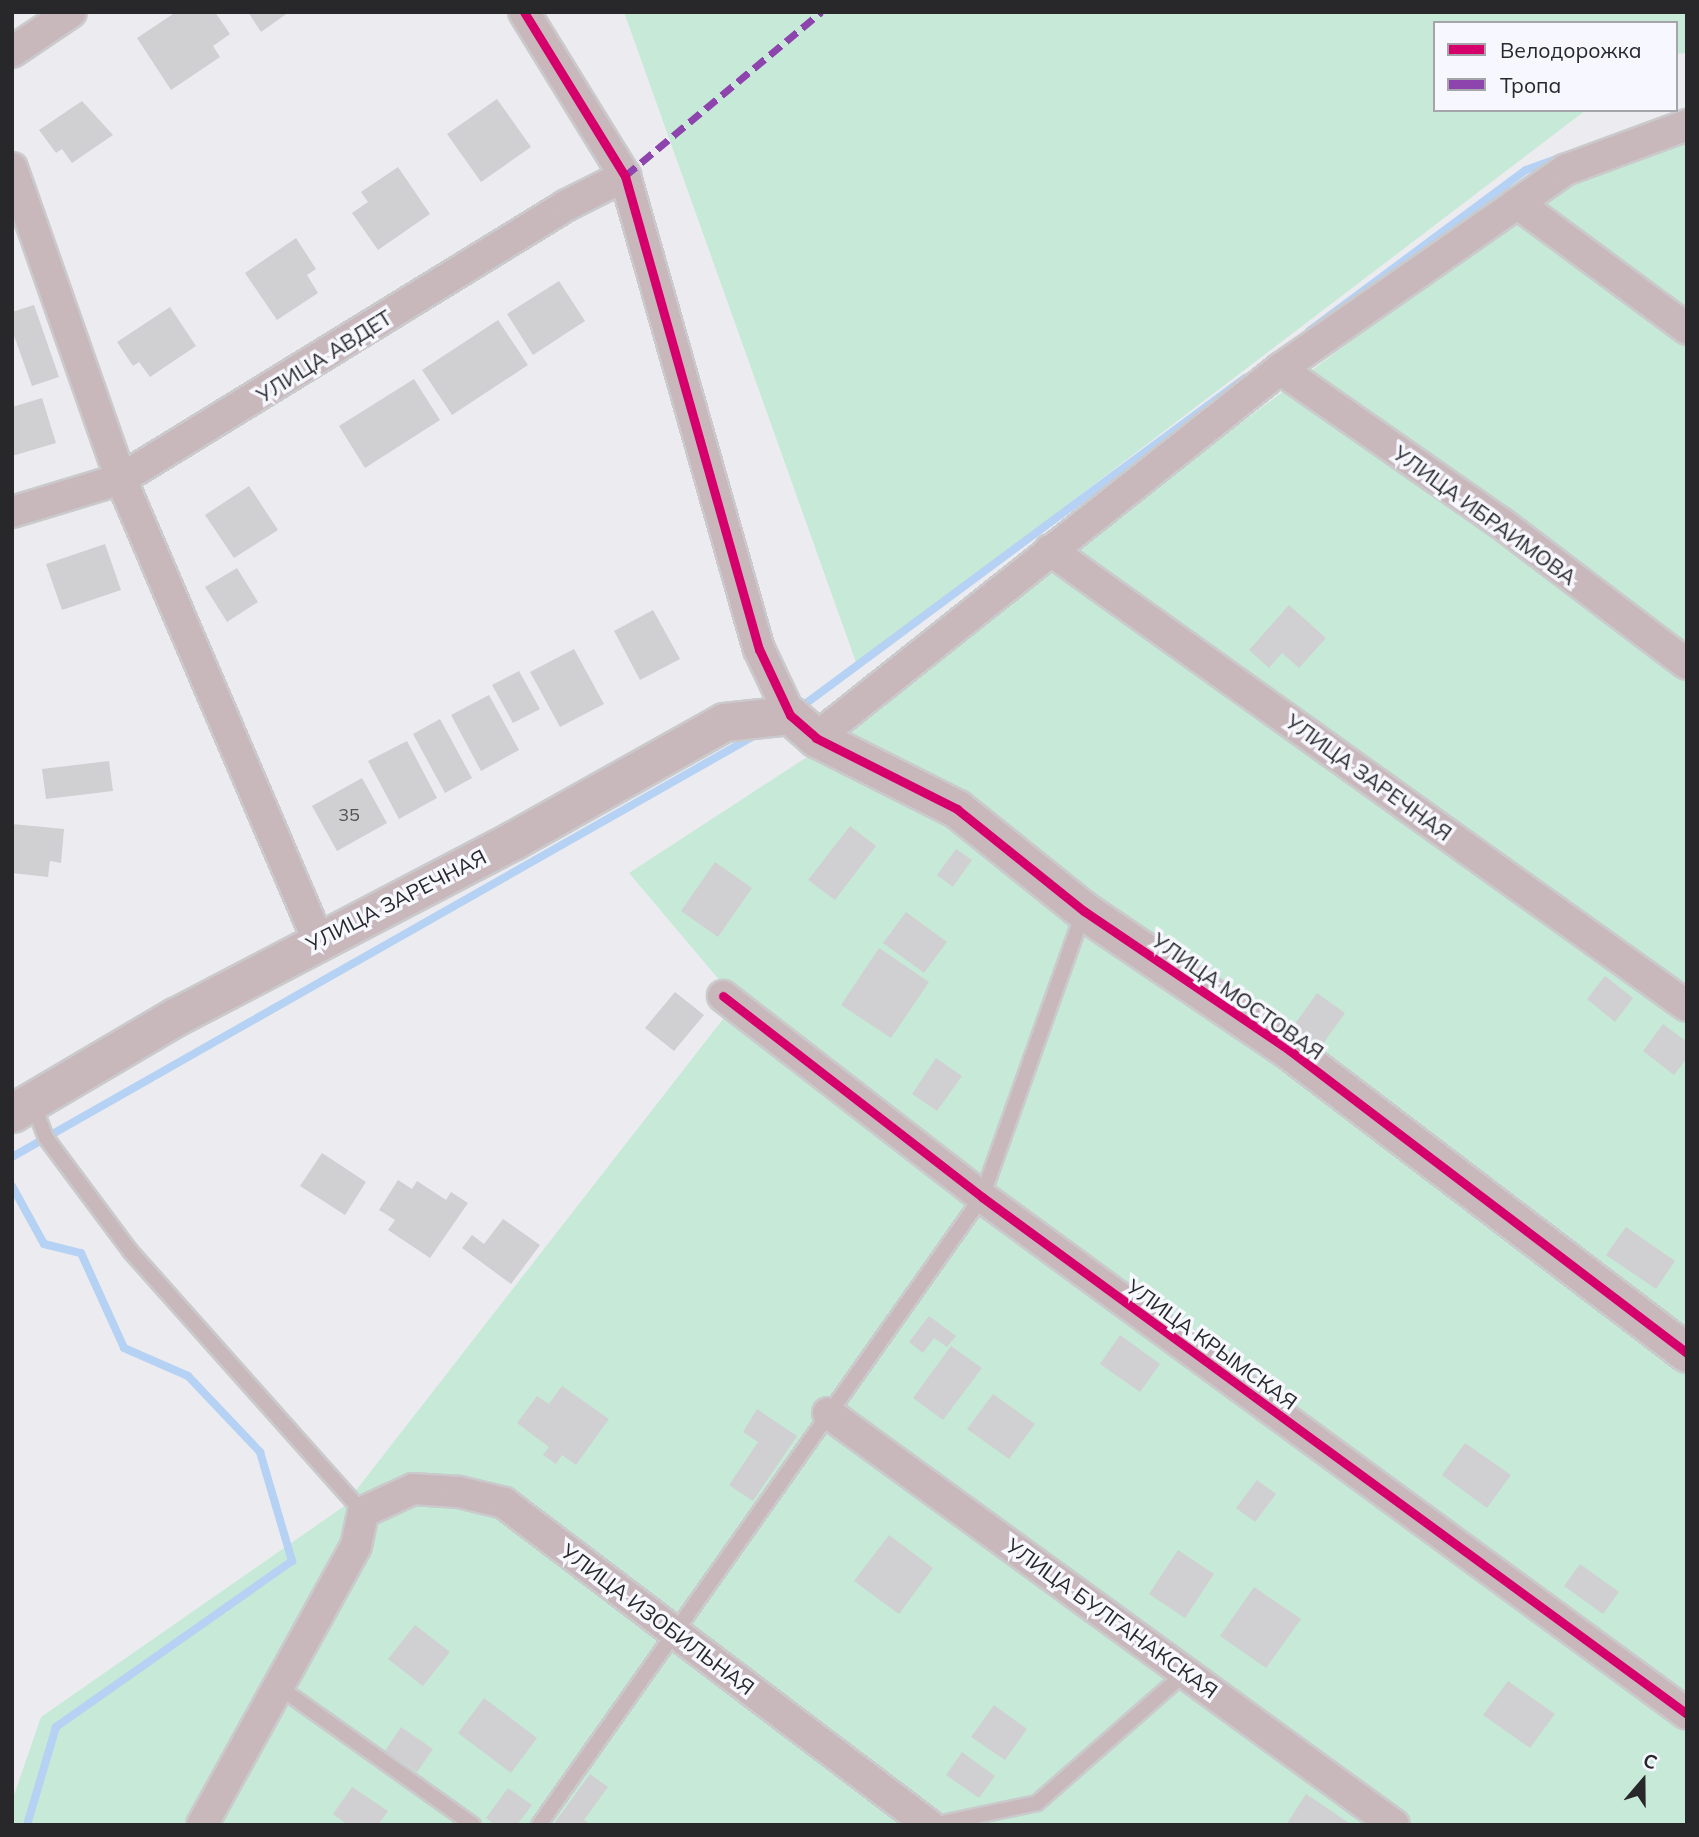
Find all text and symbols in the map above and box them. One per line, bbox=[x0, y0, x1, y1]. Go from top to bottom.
legend bbox=[1433, 21, 1678, 112]
text: Велодорожка bbox=[1500, 37, 1642, 63]
text: Тропа bbox=[1500, 72, 1561, 98]
street label: УЛИЦА АВДЕТ bbox=[252, 304, 396, 408]
street label: УЛИЦА ИБРАИМОВА bbox=[1388, 440, 1582, 590]
street label: УЛИЦА ЗАРЕЧНАЯ bbox=[1281, 708, 1457, 846]
house number: 35 bbox=[338, 804, 360, 826]
street label: УЛИЦА ЗАРЕЧНАЯ bbox=[302, 844, 490, 956]
street label: УЛИЦА МОСТОВАЯ bbox=[1147, 927, 1329, 1065]
street label: УЛИЦА КРЫМСКАЯ bbox=[1122, 1274, 1302, 1414]
street label: УЛИЦА БУЛГАНАКСКАЯ bbox=[1001, 1533, 1223, 1703]
street label: УЛИЦА ИЗОБИЛЬНАЯ bbox=[557, 1538, 759, 1700]
north arrow bbox=[1608, 1746, 1678, 1816]
text: С bbox=[1640, 1748, 1660, 1775]

